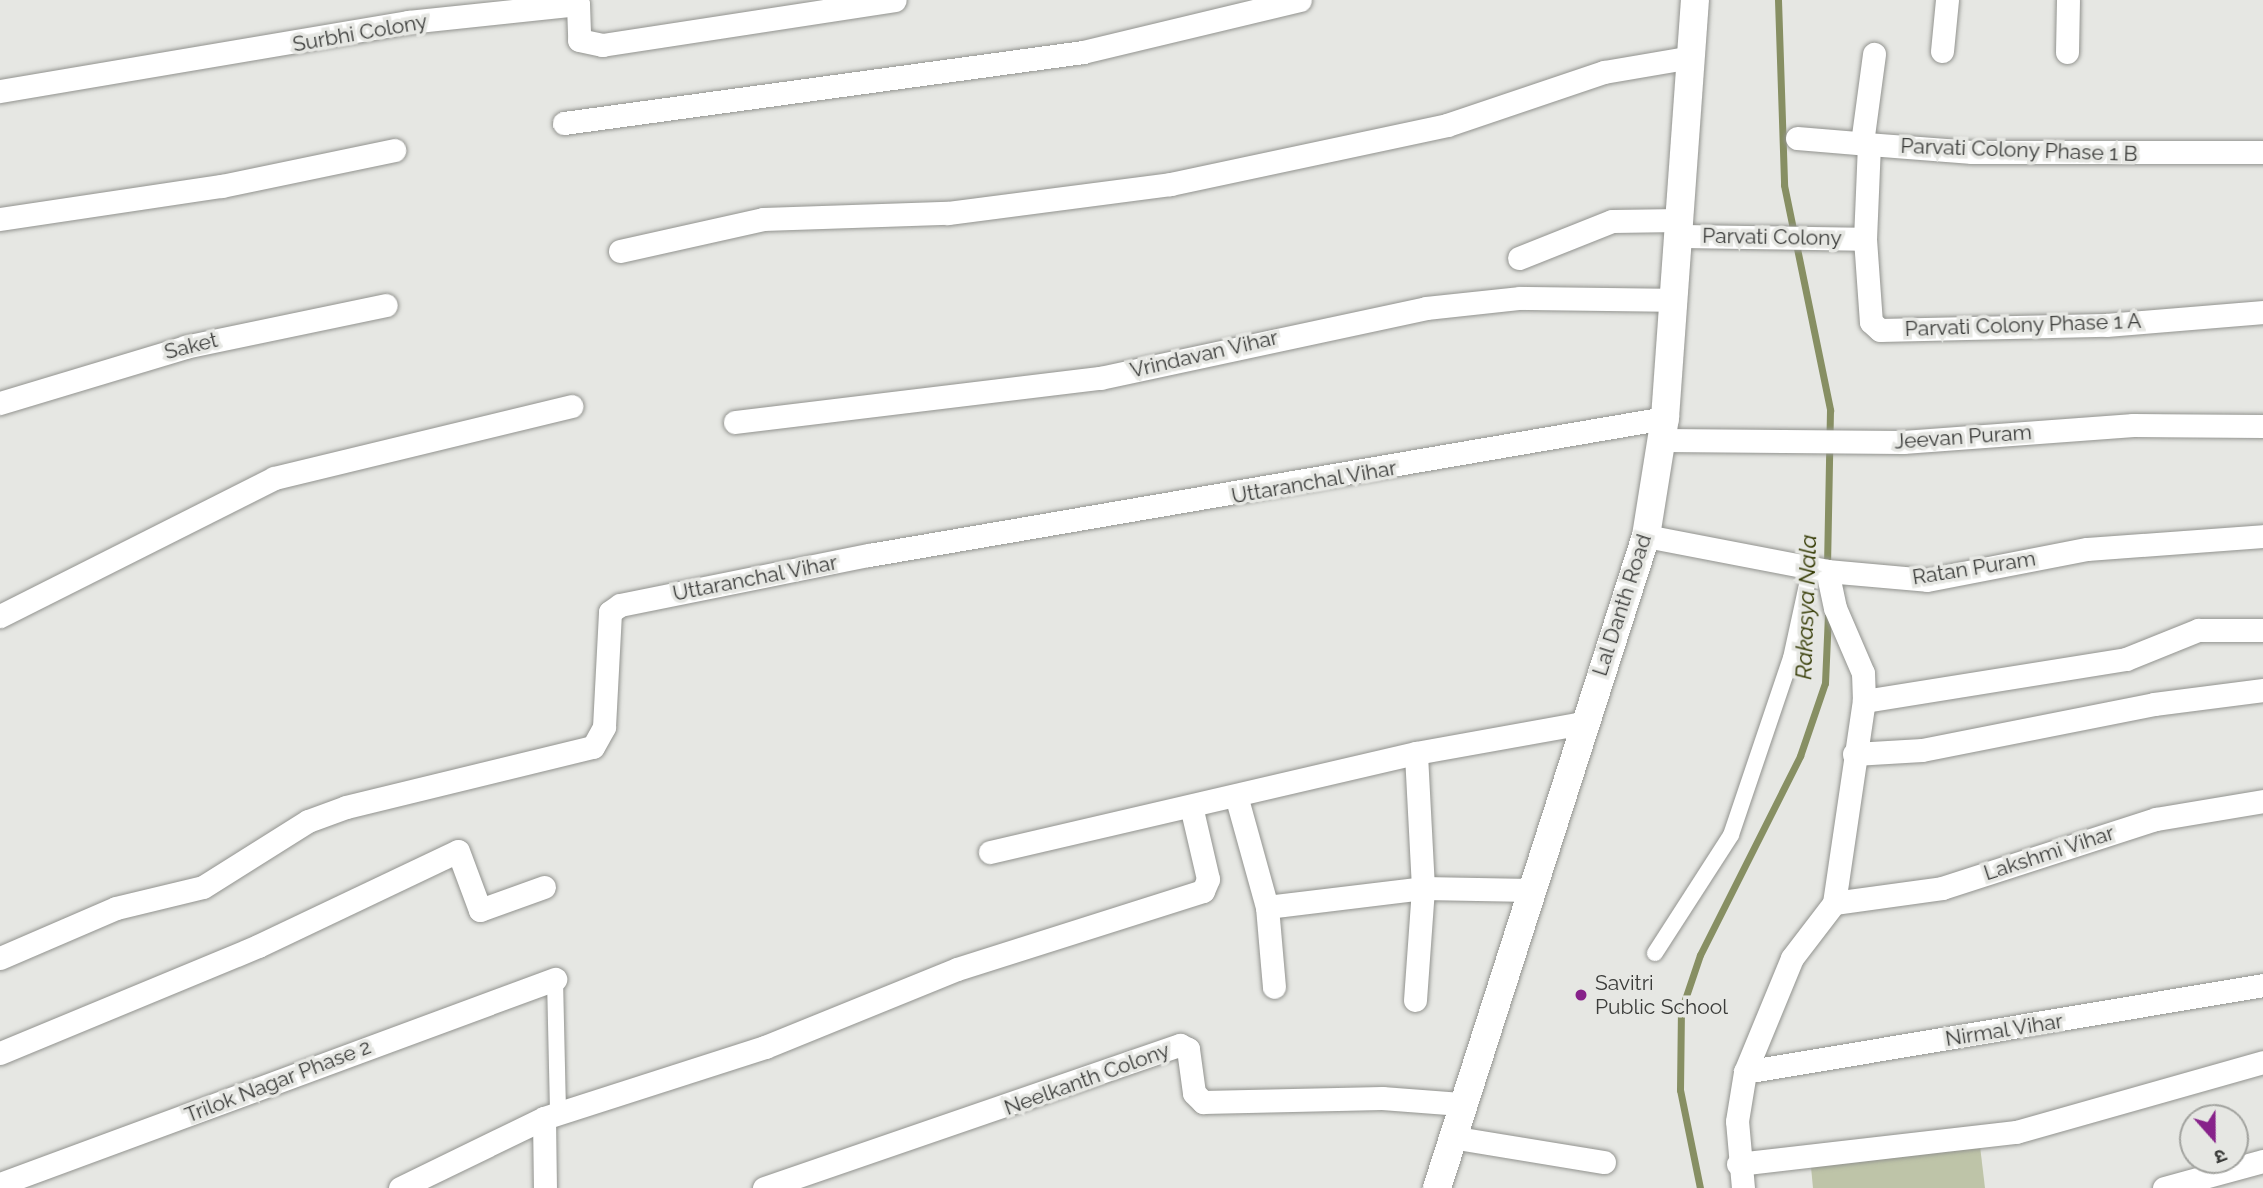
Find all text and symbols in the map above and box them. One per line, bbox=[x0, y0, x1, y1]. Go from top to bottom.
street label: Surbhi Colony bbox=[291, 9, 429, 57]
street label: Parvati Colony Phase 1 B bbox=[1900, 133, 2138, 167]
street label: Parvati Colony bbox=[1702, 223, 1842, 251]
street label: Parvati Colony Phase 1 A bbox=[1904, 308, 2142, 342]
street label: Vrindavan Vihar bbox=[1127, 325, 1281, 383]
street label: Saket bbox=[162, 327, 220, 365]
street label: Jeevan Puram bbox=[1893, 420, 2033, 454]
street label: Uttaranchal Vihar bbox=[1229, 455, 1399, 509]
street label: Lal Danth Road bbox=[1587, 531, 1657, 679]
water label: Rakasya Nala bbox=[1790, 534, 1822, 680]
street label: Ratan Puram bbox=[1910, 546, 2038, 590]
street label: Uttaranchal Vihar bbox=[670, 550, 840, 606]
street label: Lakshmi Vihar bbox=[1980, 820, 2118, 886]
place label: Savitri Public School bbox=[1595, 970, 1728, 1020]
marker: Savitri Public School bbox=[1573, 987, 1589, 1003]
street label: Nirmal Vihar bbox=[1943, 1008, 2065, 1052]
street label: Trilok Nagar Phase 2 bbox=[181, 1034, 375, 1128]
street label: Neelkanth Colony bbox=[1001, 1037, 1173, 1121]
north arrow bbox=[2179, 1104, 2249, 1174]
text: उ bbox=[2212, 1144, 2230, 1169]

